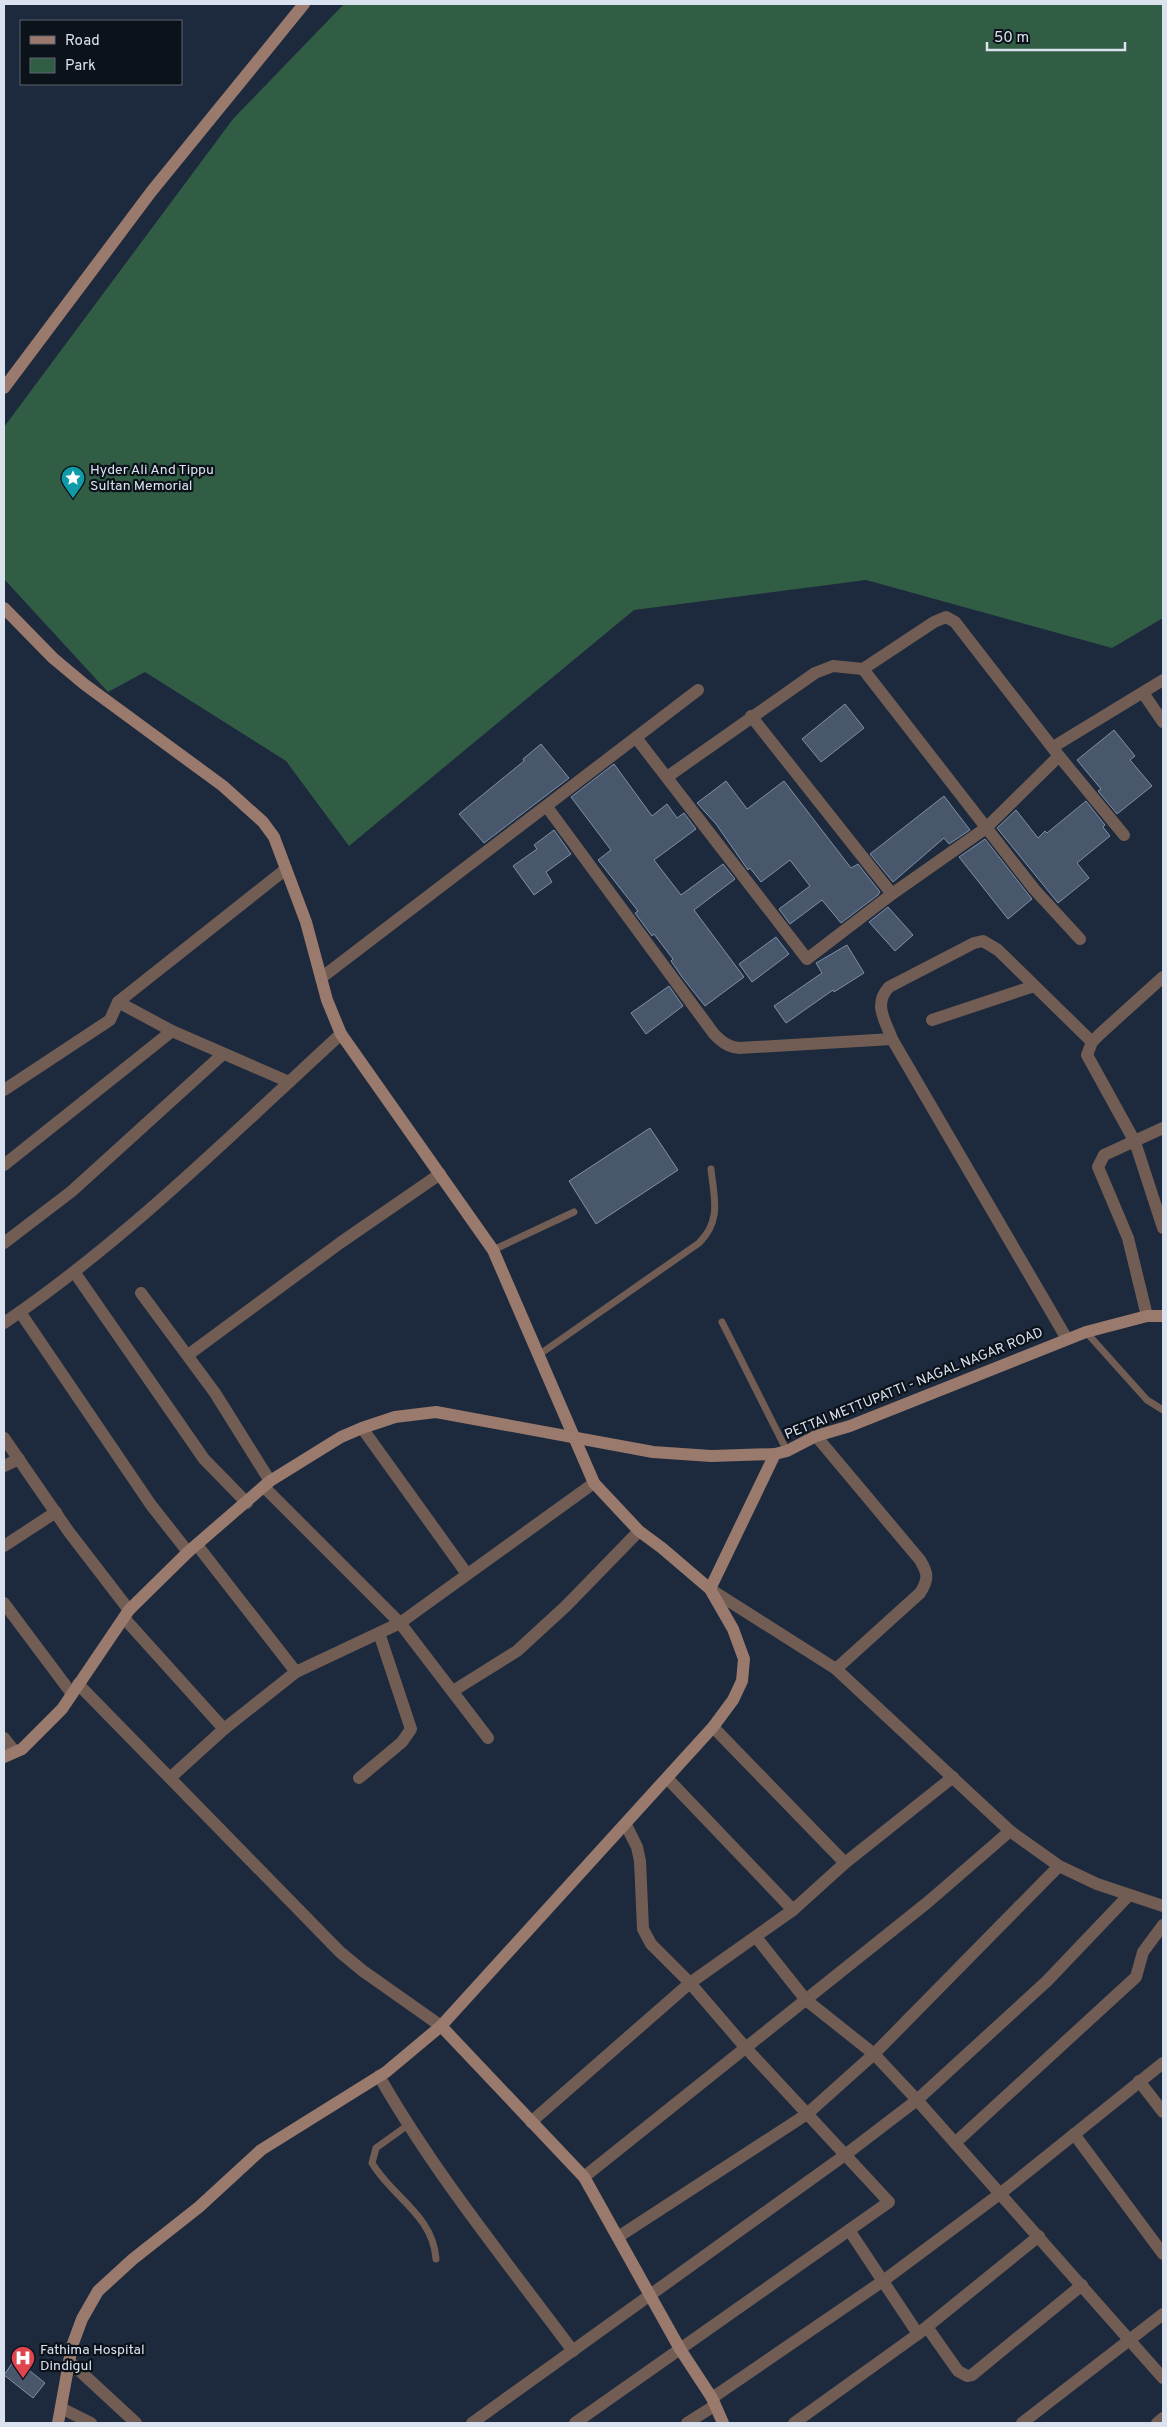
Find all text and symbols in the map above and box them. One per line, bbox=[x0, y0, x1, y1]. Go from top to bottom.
legend bbox=[20, 20, 182, 85]
scale bar bbox=[987, 20, 1124, 52]
text: 50 m bbox=[994, 29, 1029, 48]
text: Road bbox=[65, 32, 100, 51]
text: Park bbox=[65, 57, 96, 76]
place label: Hyder Ali And Tippu Sultan Memorial bbox=[90, 462, 214, 495]
place icon: Hyder Ali And Tippu Sultan Memorial bbox=[60, 465, 86, 499]
street label: PETTAI METTUPATTI - NAGAL NAGAR ROAD bbox=[782, 1324, 1046, 1444]
place label: Fathima Hospital Dindigul bbox=[40, 2342, 145, 2375]
hospital icon: Fathima Hospital Dindigul bbox=[10, 2345, 36, 2379]

